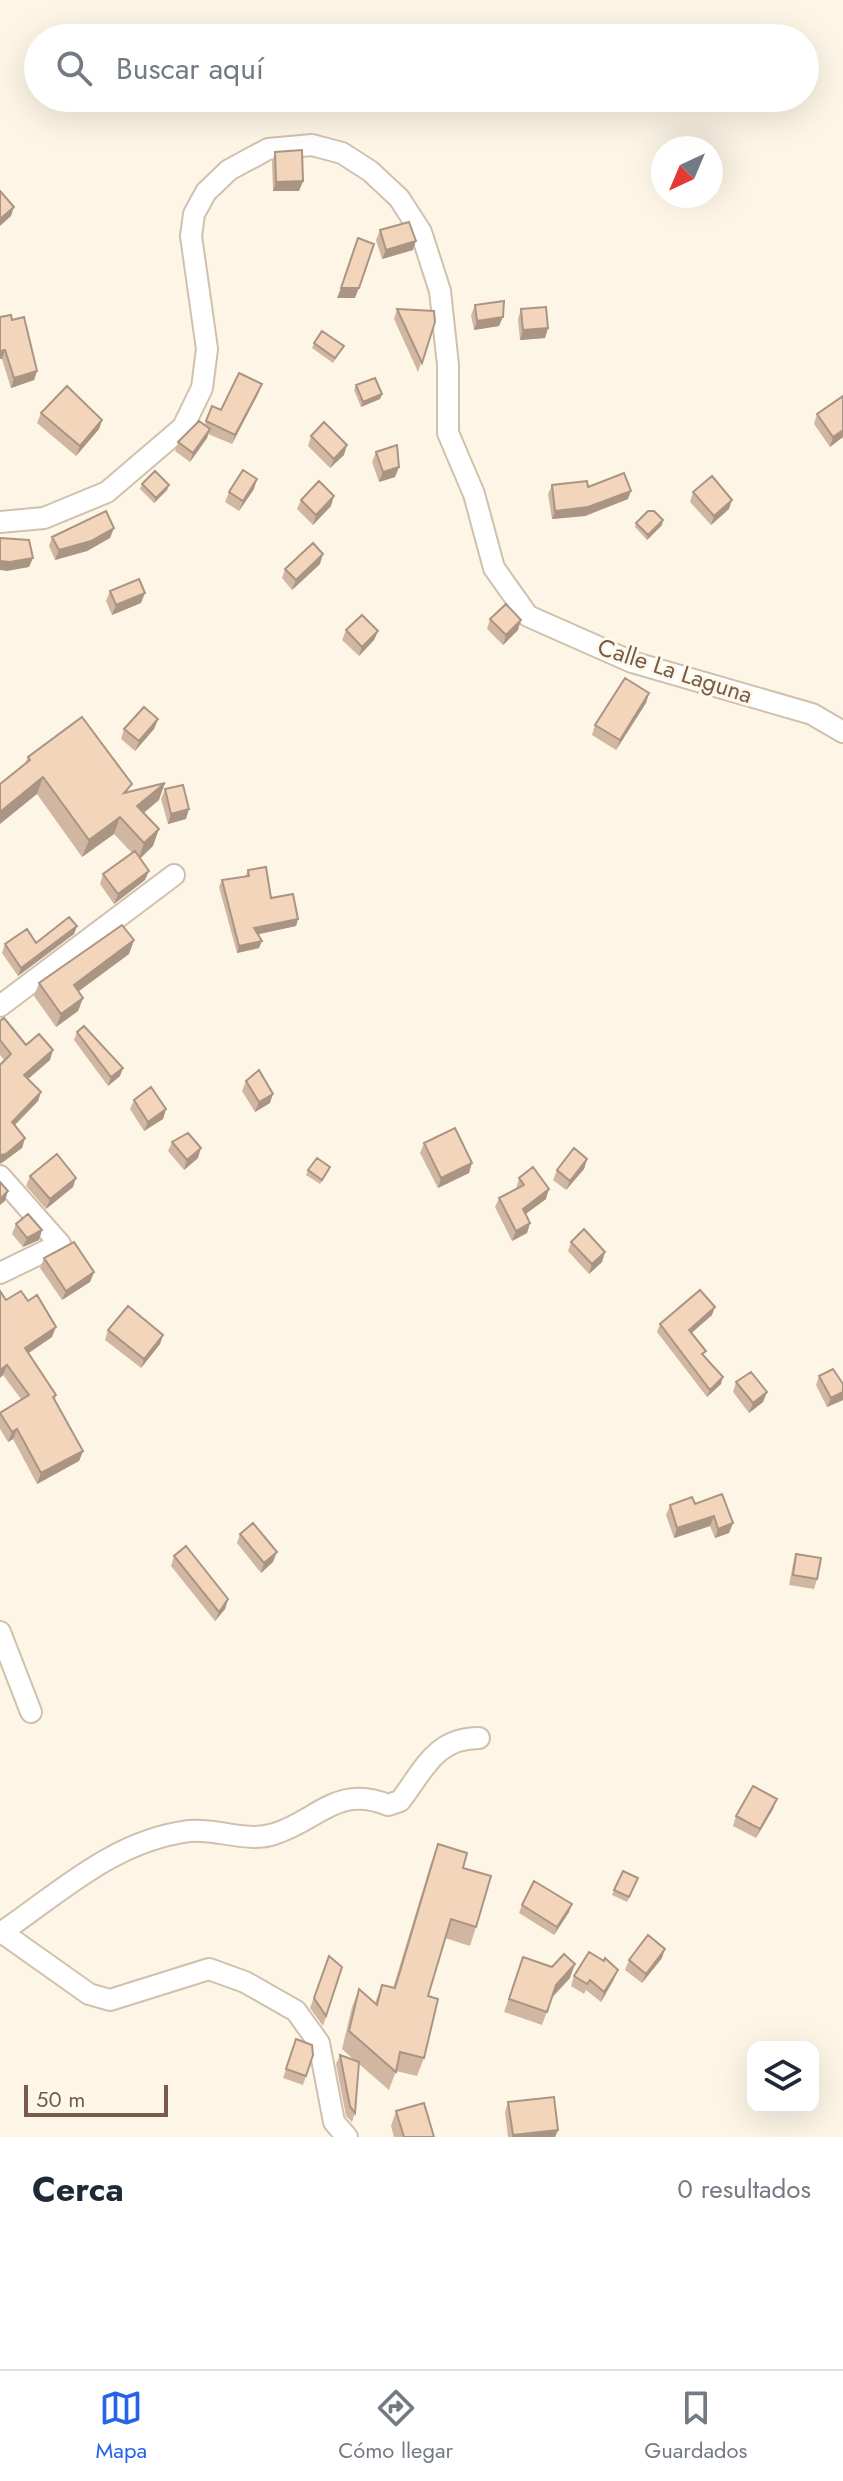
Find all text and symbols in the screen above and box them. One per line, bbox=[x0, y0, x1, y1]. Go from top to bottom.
search box bbox=[24, 24, 819, 112]
icon: search bbox=[52, 46, 96, 90]
text: Buscar aquí bbox=[116, 47, 264, 90]
north arrow bbox=[651, 136, 723, 208]
street label: Calle La Laguna bbox=[593, 629, 757, 712]
map controls bbox=[747, 2041, 819, 2113]
button: layers bbox=[747, 2041, 819, 2113]
scale bar bbox=[24, 2081, 168, 2117]
text: 50 m bbox=[36, 2083, 85, 2115]
text: Cerca bbox=[32, 2165, 124, 2214]
text: 0 resultados bbox=[677, 2170, 811, 2208]
tab: Mapa bbox=[96, 2386, 147, 2466]
tab: Cómo llegar bbox=[338, 2386, 453, 2466]
tab: Guardados bbox=[644, 2386, 747, 2466]

